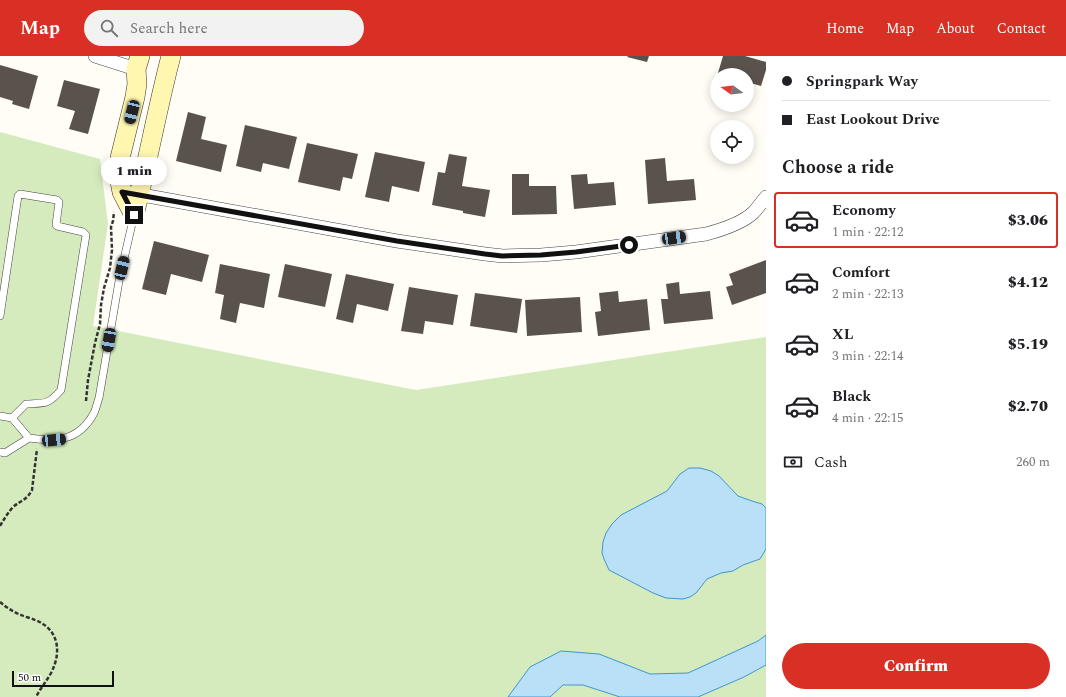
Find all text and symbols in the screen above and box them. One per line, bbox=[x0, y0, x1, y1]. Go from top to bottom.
search box bbox=[84, 10, 364, 46]
text: Map bbox=[20, 14, 60, 43]
icon: search bbox=[98, 17, 120, 39]
text: Search here bbox=[130, 17, 208, 40]
text: Home bbox=[826, 18, 864, 39]
text: Map bbox=[886, 18, 914, 39]
text: About bbox=[936, 18, 975, 39]
text: Contact bbox=[997, 18, 1046, 39]
north arrow bbox=[710, 68, 754, 112]
map controls bbox=[710, 68, 754, 164]
text: Springpark Way bbox=[806, 70, 918, 93]
car bbox=[123, 99, 141, 125]
text: East Lookout Drive bbox=[806, 108, 940, 131]
button: locate bbox=[710, 120, 754, 164]
text: Choose a ride bbox=[782, 154, 894, 181]
callout: 1 min bbox=[101, 157, 167, 185]
text: 1 min bbox=[116, 161, 152, 181]
text: Economy bbox=[832, 199, 896, 222]
icon: car bbox=[784, 202, 820, 238]
route end bbox=[125, 206, 143, 224]
text: $3.06 bbox=[1008, 209, 1048, 232]
text: 1 min · 22:12 bbox=[832, 222, 904, 242]
car bbox=[661, 230, 687, 246]
route start bbox=[620, 236, 638, 254]
car bbox=[113, 255, 131, 281]
text: Comfort bbox=[832, 261, 890, 284]
icon: car bbox=[784, 264, 820, 300]
text: $4.12 bbox=[1008, 271, 1048, 294]
text: 2 min · 22:13 bbox=[832, 284, 904, 304]
text: XL bbox=[832, 323, 853, 346]
icon: car bbox=[784, 326, 820, 362]
car bbox=[101, 327, 117, 353]
text: $5.19 bbox=[1008, 333, 1048, 356]
text: 3 min · 22:14 bbox=[832, 346, 904, 366]
text: Black bbox=[832, 385, 871, 408]
icon: car bbox=[784, 388, 820, 424]
text: $2.70 bbox=[1008, 395, 1048, 418]
text: 4 min · 22:15 bbox=[832, 408, 904, 428]
car bbox=[42, 433, 66, 447]
icon: cash bbox=[782, 451, 804, 473]
text: Cash bbox=[814, 451, 847, 474]
text: 260 m bbox=[1016, 452, 1050, 472]
button: Confirm bbox=[782, 643, 1050, 689]
scale bar bbox=[12, 669, 114, 688]
text: 50 m bbox=[18, 669, 41, 686]

